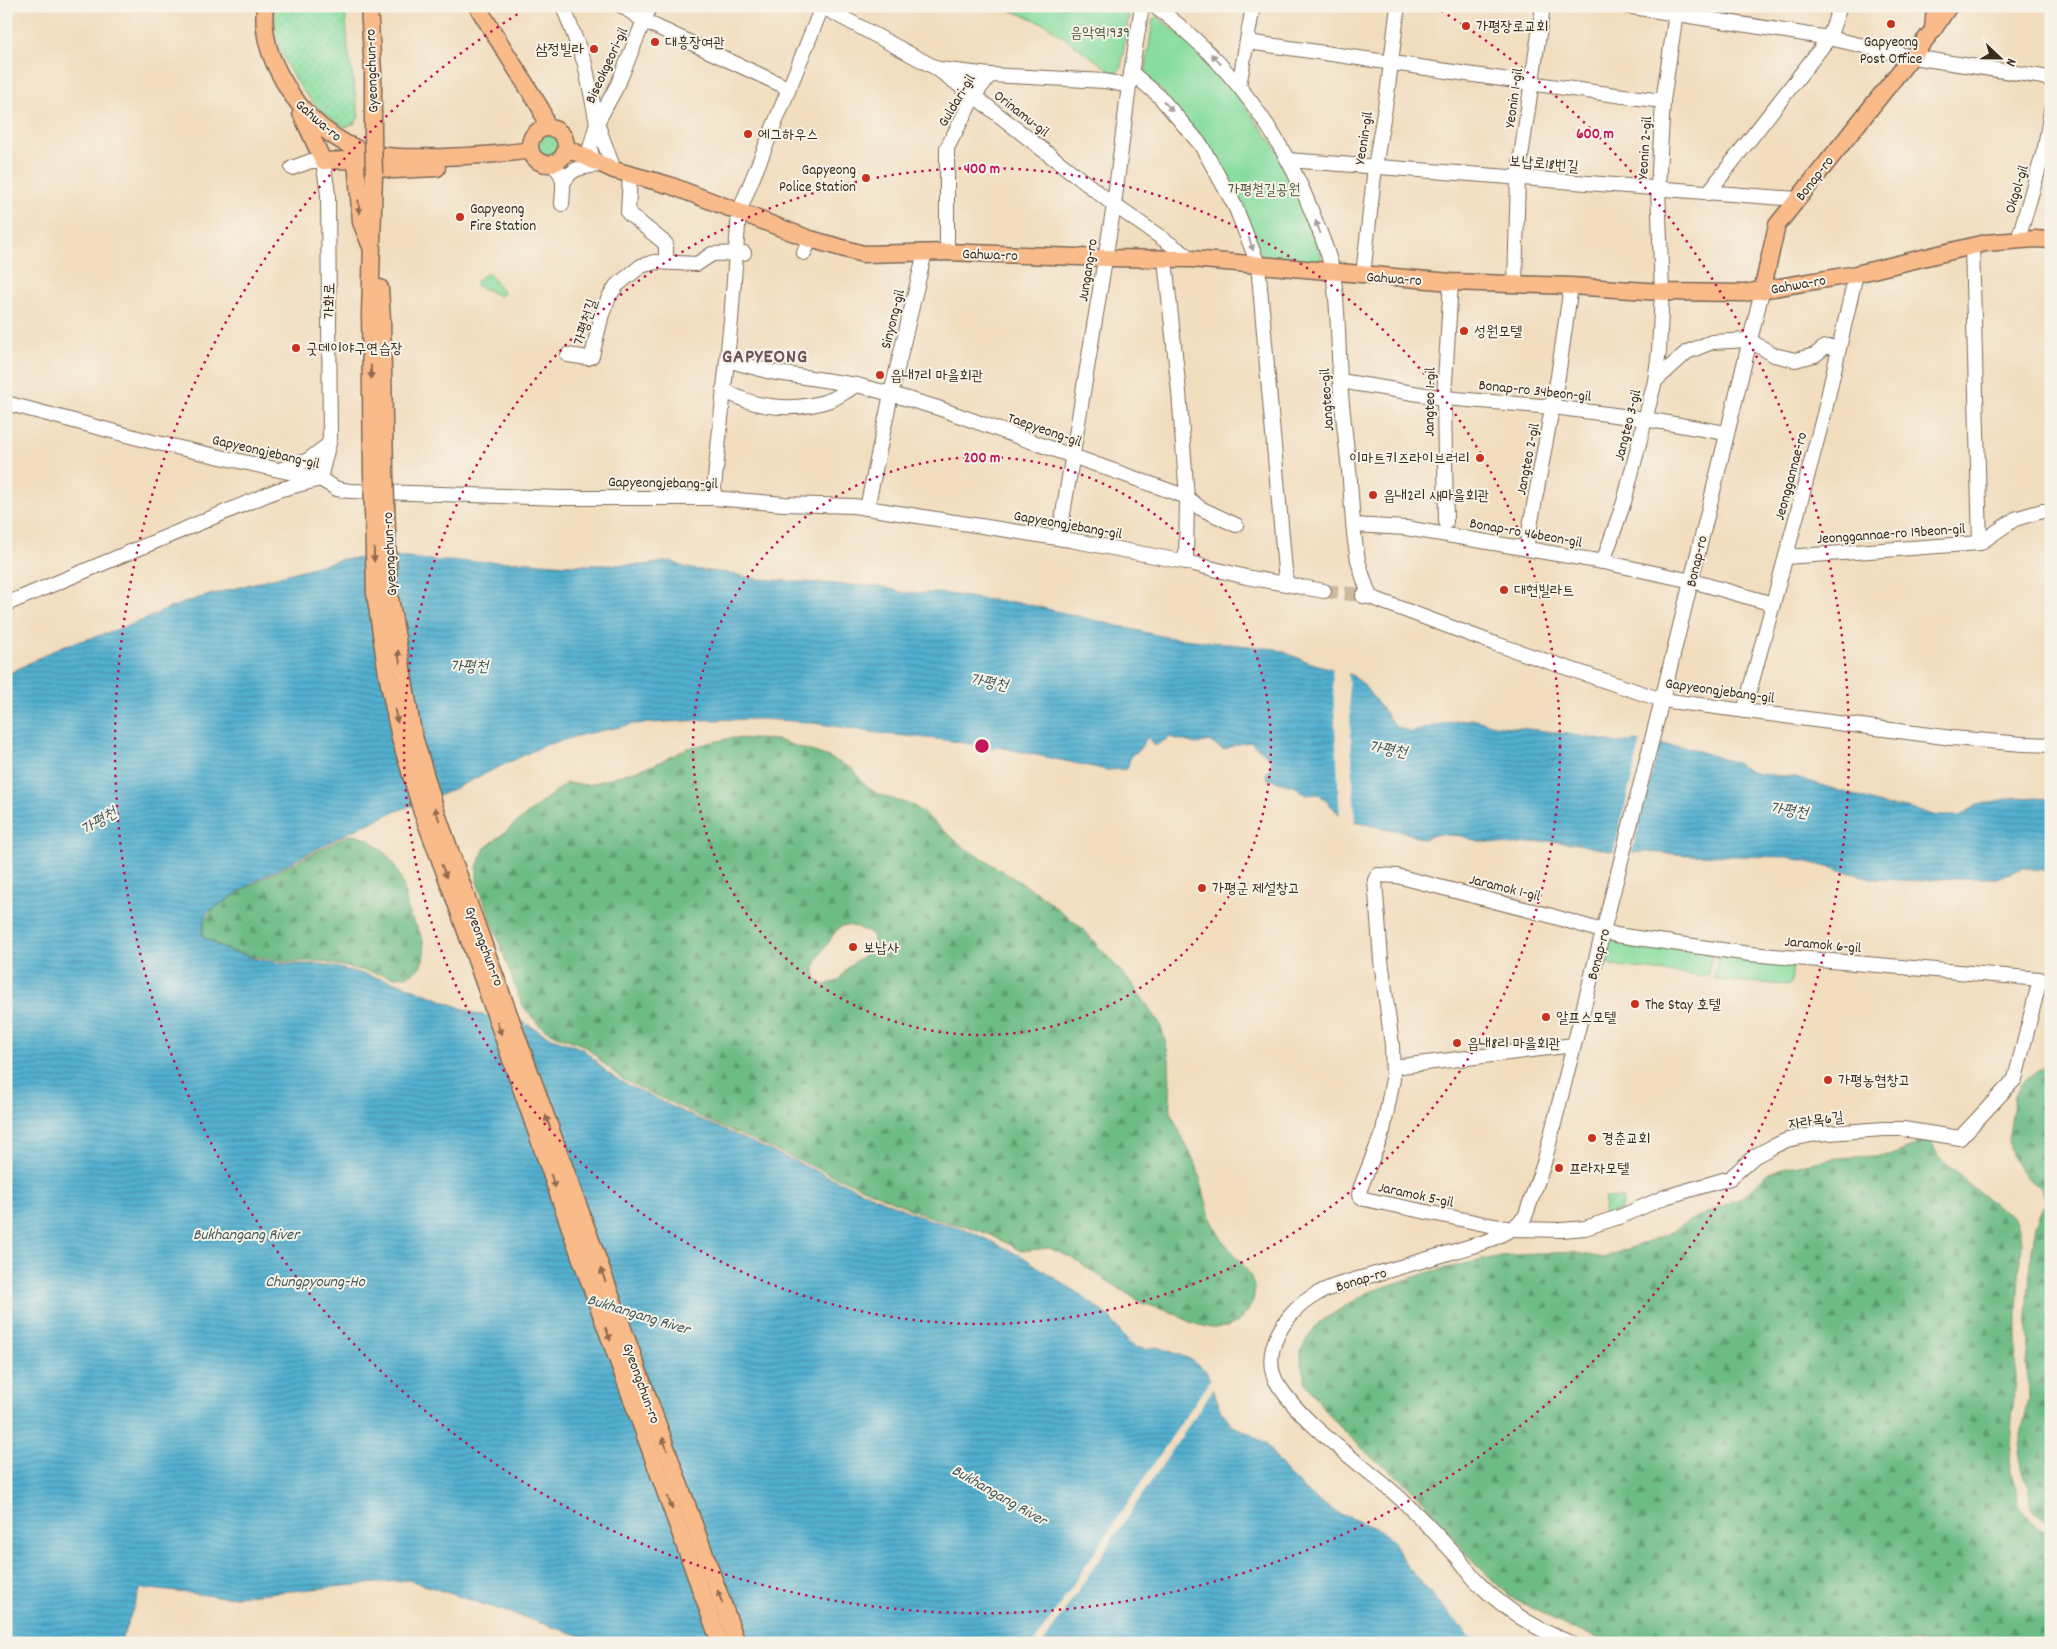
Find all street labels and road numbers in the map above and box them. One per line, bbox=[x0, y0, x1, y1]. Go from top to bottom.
street label: Biseokgeori-gil bbox=[581, 24, 635, 108]
street label: Gyeongchun-ro bbox=[361, 28, 385, 113]
street label: Yeonin 1-gil bbox=[1500, 67, 1530, 130]
street label: Guldari-gil bbox=[933, 70, 982, 132]
street label: Orinamu-gil bbox=[988, 86, 1054, 144]
street label: Gahwa-ro bbox=[290, 95, 346, 148]
street label: Yeonin-gil bbox=[1350, 110, 1380, 166]
street label: Yeonin 2-gil bbox=[1633, 115, 1659, 181]
street label: 보납로18번길 bbox=[1508, 151, 1579, 179]
street label: Bonap-ro bbox=[1791, 152, 1840, 207]
street label: Okgol-gil bbox=[2000, 162, 2036, 217]
street label: Jungang-ro bbox=[1073, 237, 1105, 303]
street label: Gahwa-ro bbox=[962, 244, 1018, 268]
street label: Gahwa-ro bbox=[1365, 267, 1423, 293]
street label: Gahwa-ro bbox=[1769, 270, 1828, 302]
street label: 가화로 bbox=[320, 283, 342, 319]
street label: Sinyong-gil bbox=[876, 287, 912, 352]
street label: 가평천길 bbox=[569, 296, 604, 349]
street label: Jangteo-gil bbox=[1315, 367, 1341, 432]
street label: Jangteo 1-gil bbox=[1419, 367, 1443, 437]
street label: Bonap-ro 34beon-gil bbox=[1477, 375, 1593, 409]
street label: Jangteo 3-gil bbox=[1609, 387, 1649, 464]
street label: Taepyeong-gil bbox=[1004, 408, 1085, 454]
street label: Jangteo 2-gil bbox=[1511, 421, 1547, 497]
street label: Gapyeongjebang-gil bbox=[210, 430, 322, 476]
street label: Jeonggannae-ro bbox=[1770, 430, 1814, 523]
street label: Gapyeongjebang-gil bbox=[608, 472, 719, 496]
street label: Gapyeongjebang-gil bbox=[1012, 506, 1124, 546]
street label: Gyeongchun-ro bbox=[378, 511, 404, 596]
street label: Bonap-ro 46beon-gil bbox=[1468, 513, 1584, 555]
street label: Jeonggannae-ro 19beon-gil bbox=[1816, 519, 1967, 551]
street label: Bonap-ro bbox=[1681, 533, 1715, 589]
street label: Gapyeongjebang-gil bbox=[1664, 673, 1776, 711]
street label: Jaramok 1-gil bbox=[1466, 869, 1543, 909]
street label: Gyeongchun-ro bbox=[458, 904, 509, 990]
street label: Bonap-ro bbox=[1583, 926, 1617, 983]
street label: Jaramok 6-gil bbox=[1783, 932, 1863, 960]
street label: 자라목6길 bbox=[1787, 1107, 1845, 1137]
street label: Jaramok 5-gil bbox=[1376, 1177, 1456, 1215]
street label: Bonap-ro bbox=[1333, 1263, 1390, 1299]
street label: Gyeongchun-ro bbox=[615, 1340, 665, 1427]

